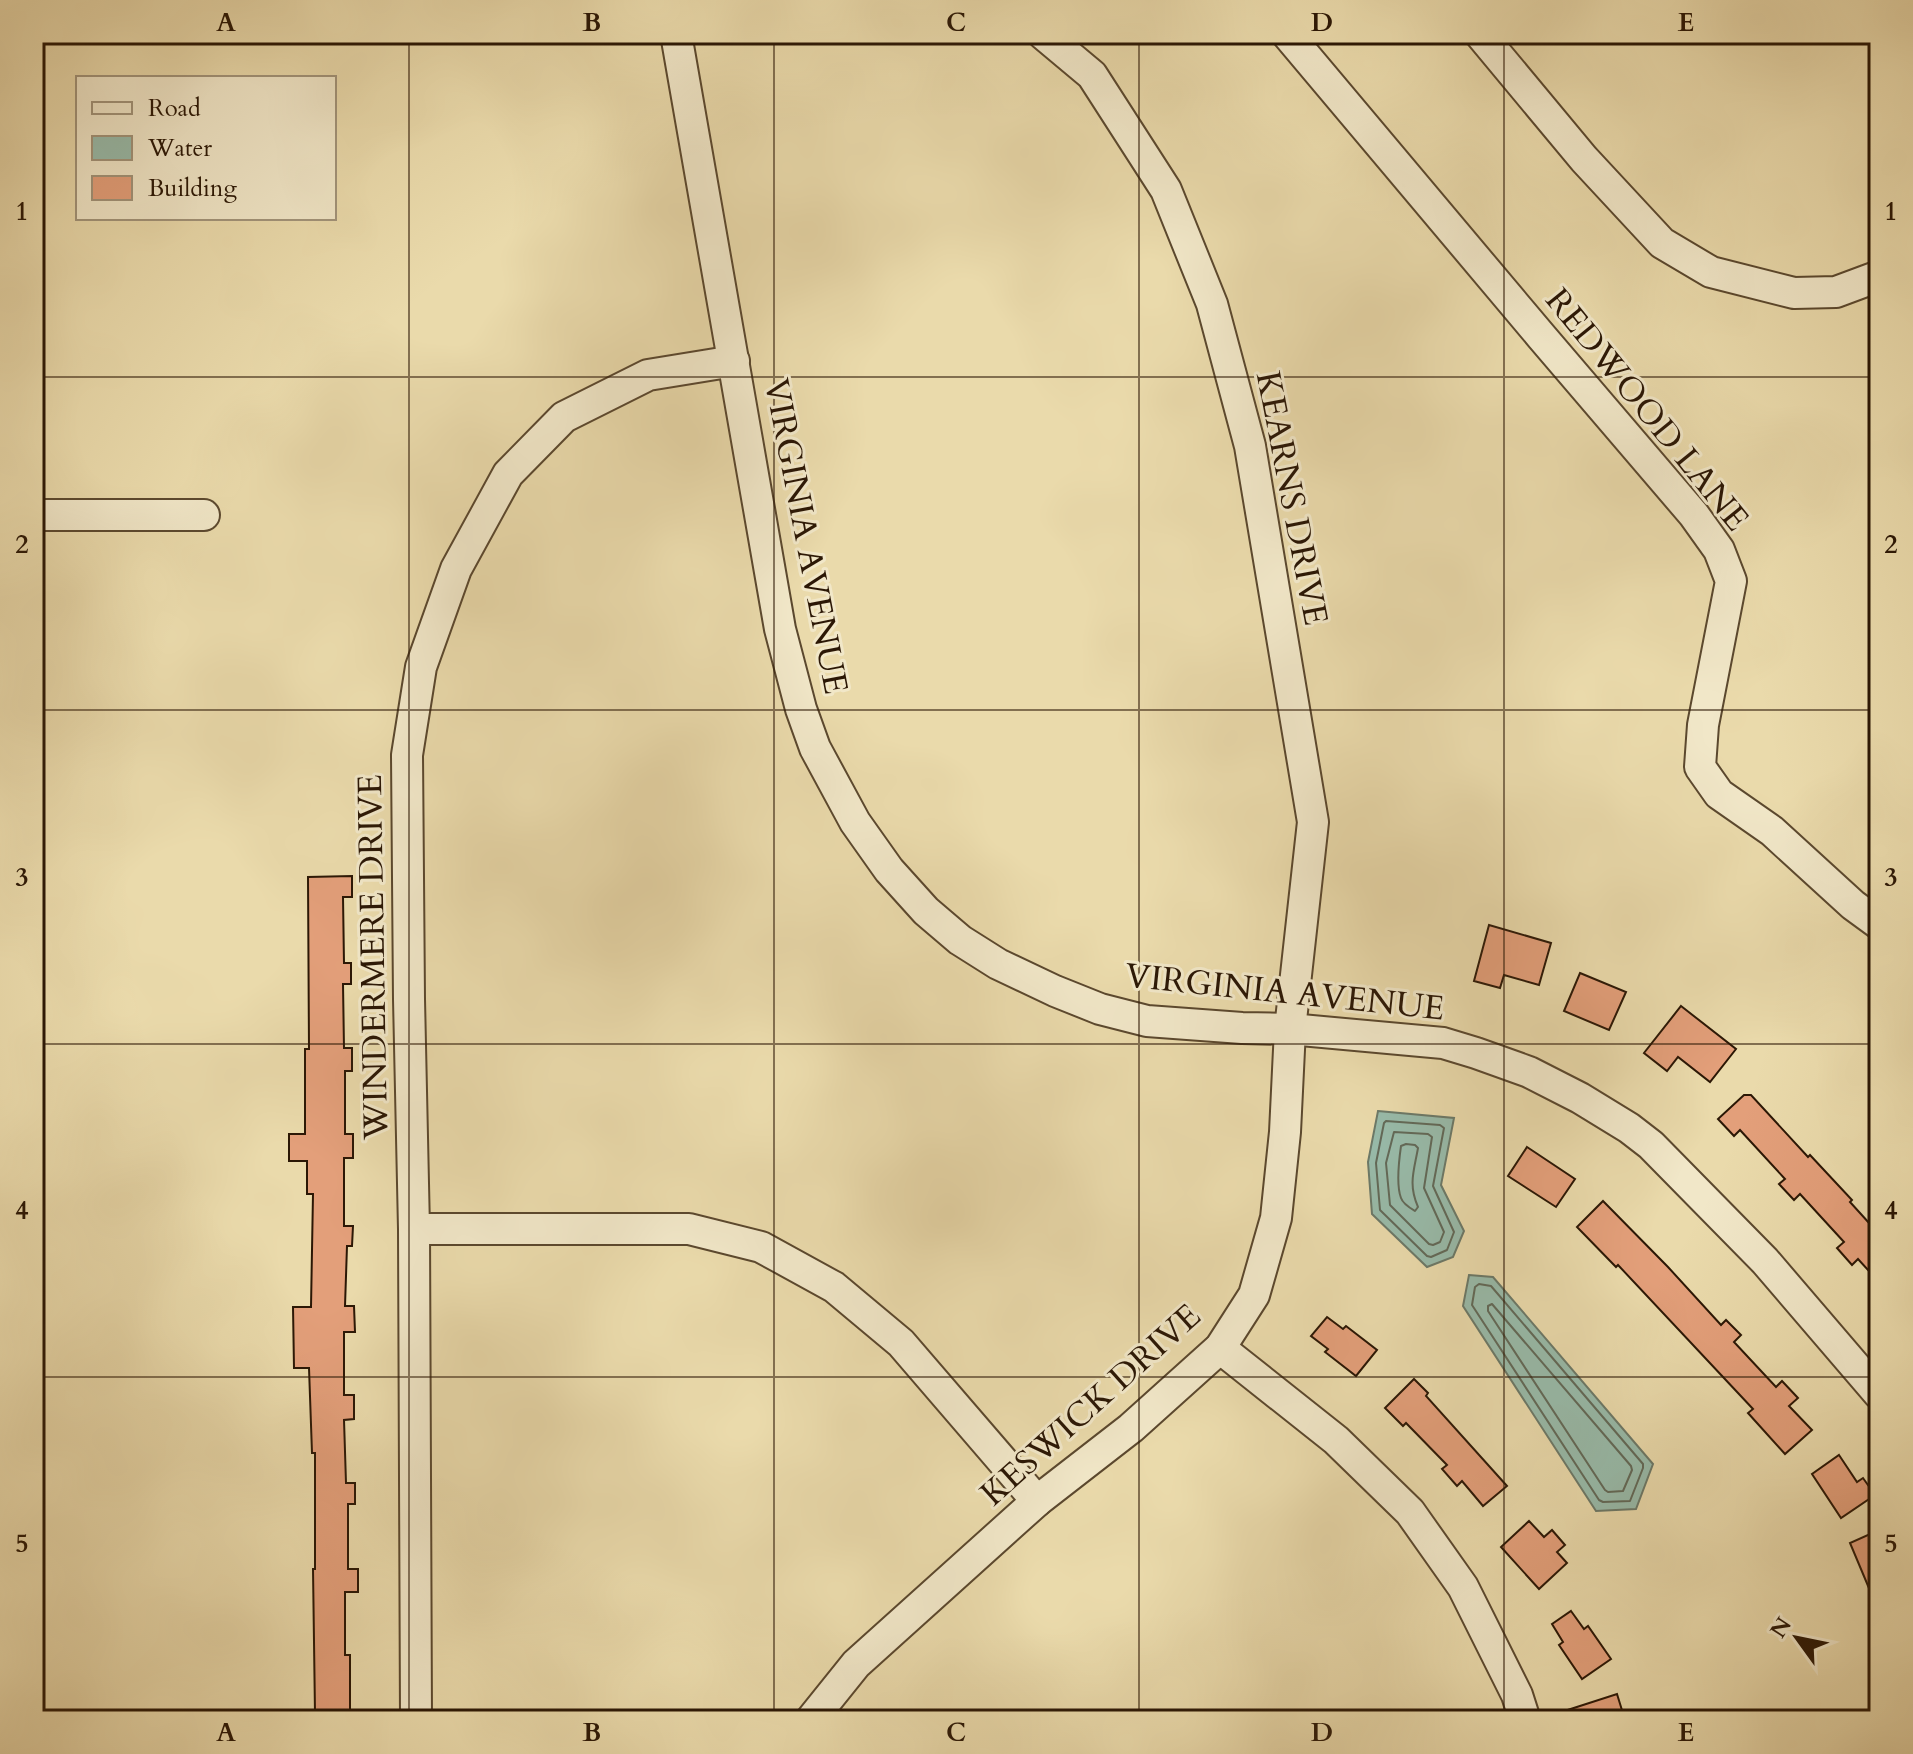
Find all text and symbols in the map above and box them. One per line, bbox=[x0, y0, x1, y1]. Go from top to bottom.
text: A bbox=[216, 5, 236, 40]
text: B bbox=[583, 5, 601, 40]
text: C bbox=[946, 5, 966, 40]
text: D bbox=[1311, 5, 1333, 40]
text: E bbox=[1678, 5, 1694, 40]
legend bbox=[76, 76, 336, 220]
text: Road bbox=[148, 92, 201, 125]
text: Water bbox=[147, 132, 212, 165]
text: Building bbox=[148, 172, 238, 205]
text: 1 bbox=[15, 194, 29, 229]
text: 1 bbox=[1884, 194, 1898, 229]
street label: REDWOOD LANE bbox=[1535, 279, 1759, 541]
street label: KEARNS DRIVE bbox=[1245, 367, 1339, 629]
street label: VIRGINIA AVENUE bbox=[753, 374, 859, 698]
text: 2 bbox=[15, 527, 29, 562]
text: 2 bbox=[1884, 527, 1898, 562]
street label: WINDERMERE DRIVE bbox=[347, 774, 399, 1141]
text: 3 bbox=[15, 860, 29, 895]
text: 3 bbox=[1884, 860, 1898, 895]
street label: VIRGINIA AVENUE bbox=[1123, 952, 1447, 1032]
text: 4 bbox=[15, 1193, 29, 1228]
text: 4 bbox=[1884, 1193, 1898, 1228]
street label: KESWICK DRIVE bbox=[971, 1293, 1211, 1516]
text: 5 bbox=[15, 1526, 29, 1561]
text: 5 bbox=[1884, 1526, 1898, 1561]
north arrow bbox=[1757, 1598, 1837, 1678]
text: N bbox=[1763, 1611, 1799, 1644]
text: A bbox=[216, 1715, 236, 1750]
text: B bbox=[583, 1715, 601, 1750]
text: C bbox=[946, 1715, 966, 1750]
text: D bbox=[1311, 1715, 1333, 1750]
text: E bbox=[1678, 1715, 1694, 1750]

